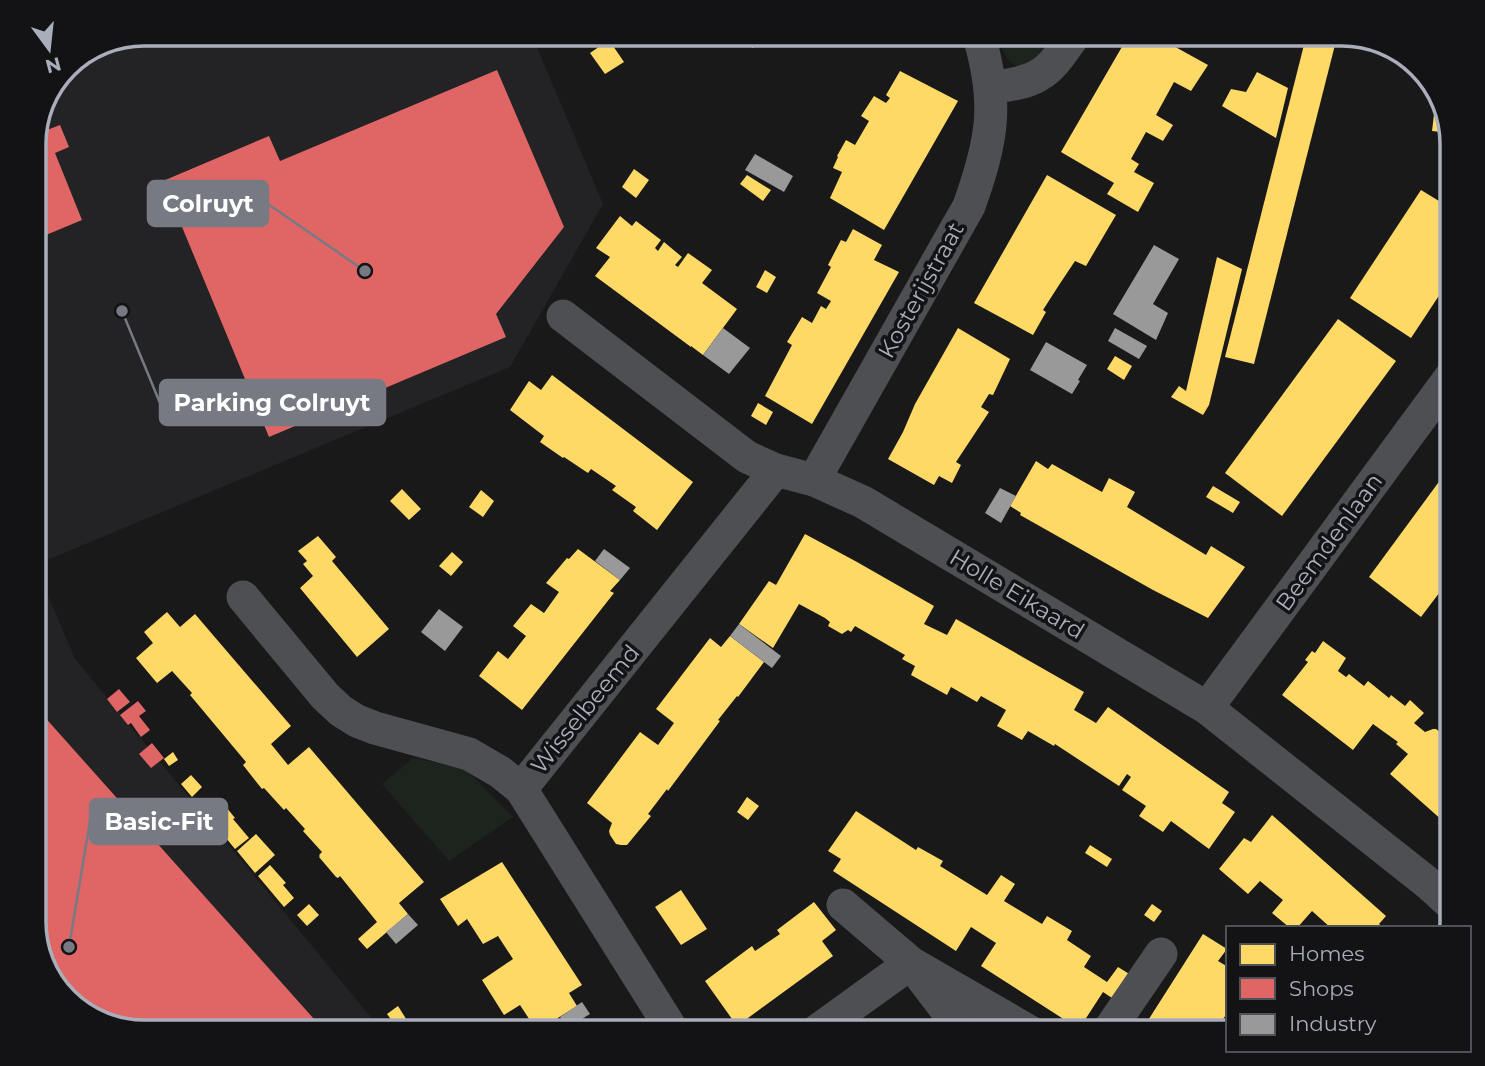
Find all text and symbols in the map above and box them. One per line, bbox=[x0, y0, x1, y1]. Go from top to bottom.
north arrow bbox=[14, 14, 84, 84]
text: N bbox=[43, 52, 64, 78]
callout: Colruyt bbox=[148, 181, 268, 226]
text: Colruyt bbox=[162, 189, 254, 218]
street label: Kosterijstraat bbox=[872, 217, 970, 363]
callout: Parking Colruyt bbox=[160, 380, 385, 425]
text: Parking Colruyt bbox=[173, 388, 371, 417]
street label: Beemdenlaan bbox=[1270, 468, 1388, 616]
street label: Holle Eikaard bbox=[945, 543, 1089, 645]
street label: Wisselbeemd bbox=[525, 639, 645, 779]
callout: Basic-Fit bbox=[90, 799, 227, 844]
text: Basic-Fit bbox=[104, 807, 214, 836]
legend bbox=[1226, 926, 1471, 1052]
text: Homes bbox=[1289, 941, 1364, 966]
text: Shops bbox=[1289, 976, 1354, 1001]
text: Industry bbox=[1289, 1011, 1377, 1036]

